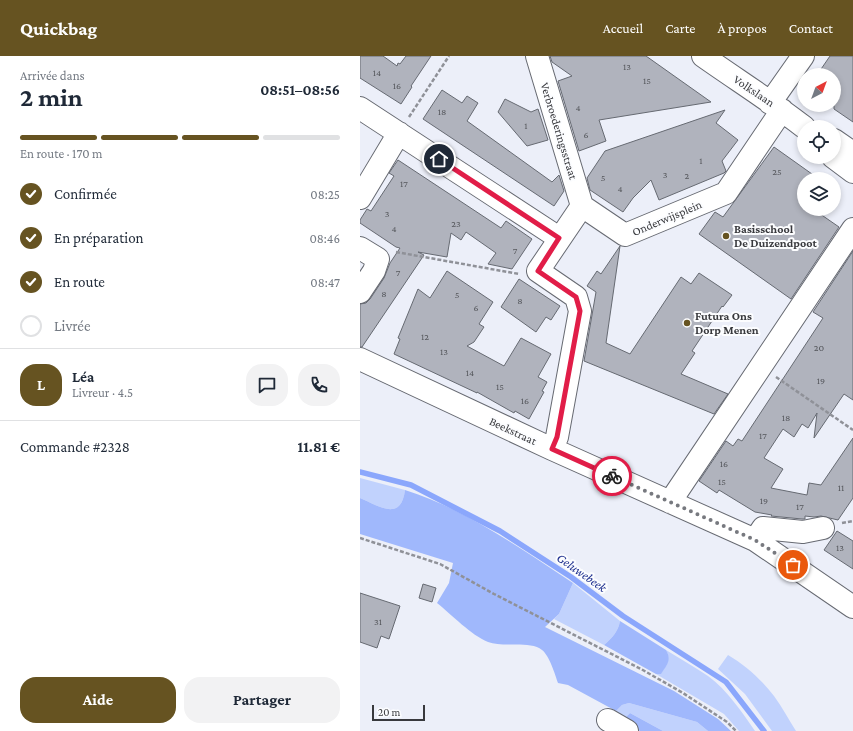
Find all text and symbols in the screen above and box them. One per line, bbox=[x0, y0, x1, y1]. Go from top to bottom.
text: Quickbag bbox=[20, 18, 97, 39]
text: Accueil bbox=[603, 20, 643, 36]
text: Carte bbox=[665, 20, 696, 36]
text: À propos bbox=[718, 20, 767, 36]
text: Contact bbox=[789, 20, 833, 36]
house number: 13 bbox=[623, 61, 631, 72]
house number: 14 bbox=[373, 67, 381, 78]
text: Arrivée dans bbox=[20, 68, 85, 83]
north arrow bbox=[797, 68, 841, 112]
map controls bbox=[797, 68, 841, 216]
street label: Volkslaan bbox=[731, 72, 778, 110]
house number: 15 bbox=[643, 75, 651, 86]
house number: 16 bbox=[393, 80, 401, 91]
street label: Verbroederingsstraat bbox=[538, 81, 581, 182]
text: 08:51–08:56 bbox=[260, 82, 340, 98]
text: 2 min bbox=[20, 83, 83, 112]
house number: 4 bbox=[575, 102, 581, 113]
house number: 18 bbox=[438, 106, 446, 117]
house number: 1 bbox=[524, 120, 528, 131]
button: locate bbox=[797, 120, 841, 164]
house number: 6 bbox=[583, 129, 589, 140]
pin bbox=[422, 142, 456, 176]
text: En route · 170 m bbox=[20, 146, 102, 161]
icon: home bbox=[428, 148, 450, 170]
house number: 1 bbox=[699, 155, 703, 166]
house number: 25 bbox=[772, 166, 782, 177]
house number: 3 bbox=[663, 169, 668, 180]
house number: 2 bbox=[685, 170, 690, 181]
house number: 5 bbox=[601, 172, 606, 183]
button: layers bbox=[797, 172, 841, 216]
house number: 17 bbox=[400, 178, 408, 189]
icon: check bbox=[20, 183, 42, 205]
house number: 4 bbox=[617, 183, 623, 194]
text: Confirmée bbox=[54, 186, 117, 202]
text: 08:25 bbox=[310, 187, 340, 202]
street label: Onderwijsplein bbox=[630, 197, 704, 239]
house number: 3 bbox=[385, 208, 390, 219]
house number: 23 bbox=[451, 218, 461, 229]
place label: Basisschool De Duizendpoot bbox=[734, 222, 817, 250]
house number: 4 bbox=[391, 223, 397, 234]
icon: check bbox=[20, 227, 42, 249]
text: En préparation bbox=[54, 230, 144, 246]
text: 08:46 bbox=[309, 231, 340, 246]
marker: Basisschool De Duizendpoot bbox=[721, 231, 731, 241]
house number: 7 bbox=[513, 245, 518, 256]
house number: 7 bbox=[396, 267, 401, 278]
icon: check bbox=[20, 271, 42, 293]
text: En route bbox=[54, 274, 105, 290]
text: 08:47 bbox=[310, 275, 340, 290]
house number: 8 bbox=[381, 288, 387, 299]
house number: 5 bbox=[455, 289, 460, 300]
house number: 8 bbox=[517, 295, 523, 306]
house number: 6 bbox=[473, 302, 479, 313]
place label: Futura Ons Dorp Menen bbox=[695, 309, 759, 337]
text: Livrée bbox=[54, 318, 91, 334]
marker: Futura Ons Dorp Menen bbox=[682, 318, 692, 328]
house number: 12 bbox=[421, 331, 429, 342]
house number: 20 bbox=[814, 342, 825, 353]
house number: 13 bbox=[440, 346, 448, 357]
button: chat bbox=[246, 364, 288, 406]
button: phone bbox=[298, 364, 340, 406]
house number: 14 bbox=[466, 367, 474, 378]
text: Léa bbox=[72, 369, 94, 385]
house number: 19 bbox=[817, 375, 825, 386]
text: L bbox=[37, 377, 45, 393]
house number: 15 bbox=[496, 381, 504, 392]
text: Livreur · 4.5 bbox=[72, 385, 133, 400]
house number: 16 bbox=[521, 395, 529, 406]
house number: 18 bbox=[782, 412, 790, 423]
street label: Beekstraat bbox=[487, 414, 540, 448]
house number: 17 bbox=[759, 430, 767, 441]
text: Commande #2328 bbox=[20, 439, 130, 455]
text: 11.81 € bbox=[298, 439, 340, 455]
courier bbox=[592, 456, 632, 496]
house number: 16 bbox=[720, 458, 728, 469]
icon: bike bbox=[601, 465, 623, 487]
house number: 15 bbox=[718, 476, 726, 487]
house number: 11 bbox=[838, 482, 844, 493]
house number: 19 bbox=[760, 495, 768, 506]
house number: 17 bbox=[796, 501, 804, 512]
house number: 13 bbox=[836, 542, 844, 553]
pin bbox=[776, 548, 810, 582]
water label: Geluwebeek bbox=[554, 550, 611, 596]
icon: bag bbox=[782, 554, 804, 576]
house number: 31 bbox=[374, 616, 382, 627]
button: Aide bbox=[20, 677, 176, 723]
button: Partager bbox=[184, 677, 340, 723]
scale bar bbox=[372, 703, 425, 722]
text: 20 m bbox=[378, 706, 400, 718]

